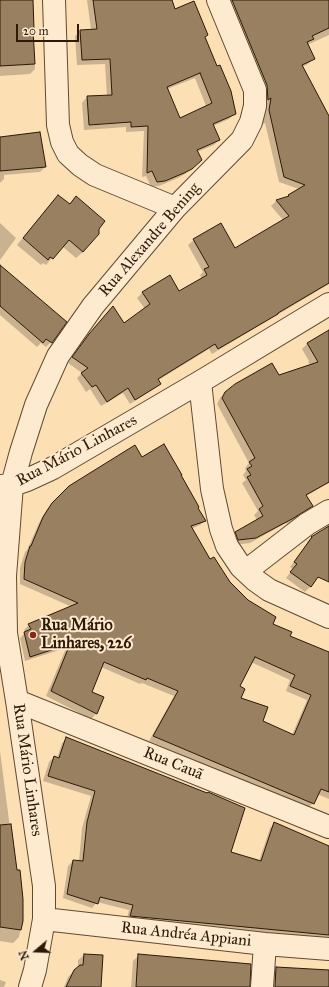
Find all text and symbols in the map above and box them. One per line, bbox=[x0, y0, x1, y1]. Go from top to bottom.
scale bar bbox=[18, 16, 81, 42]
text: 20 m bbox=[23, 24, 49, 38]
street label: Rua Alexandre Bening bbox=[95, 179, 205, 301]
street label: Rua Mário Linhares bbox=[13, 411, 141, 491]
place label: Rua Mário Linhares, 226 bbox=[41, 616, 131, 654]
marker: Rua Mário Linhares, 226 bbox=[28, 630, 38, 640]
street label: Rua Mário Linhares bbox=[8, 702, 46, 838]
street label: Rua Cauã bbox=[140, 743, 206, 785]
street label: Rua Andréa Appiani bbox=[120, 919, 252, 951]
north arrow bbox=[16, 931, 56, 971]
text: N bbox=[17, 949, 32, 962]

